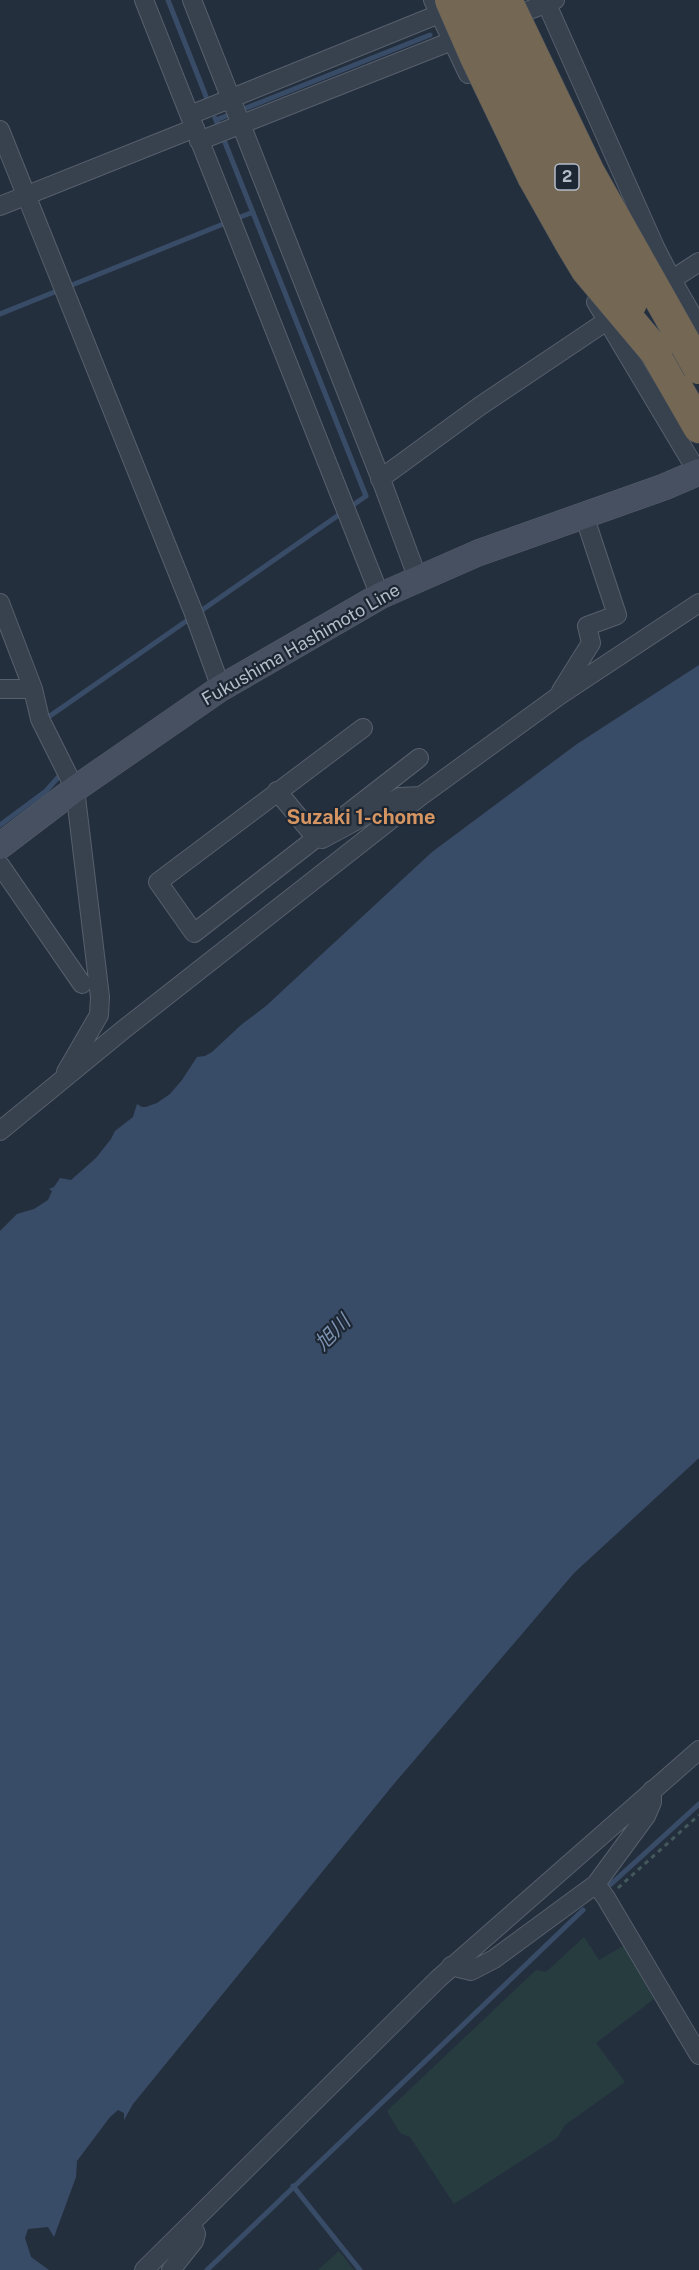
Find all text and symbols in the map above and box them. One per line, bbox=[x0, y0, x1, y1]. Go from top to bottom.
road number: 2 bbox=[555, 164, 579, 190]
street label: Fukushima Hashimoto Line bbox=[198, 579, 404, 711]
district label: Suzaki 1-chome bbox=[286, 806, 436, 830]
water label: 旭川 bbox=[310, 1310, 356, 1356]

